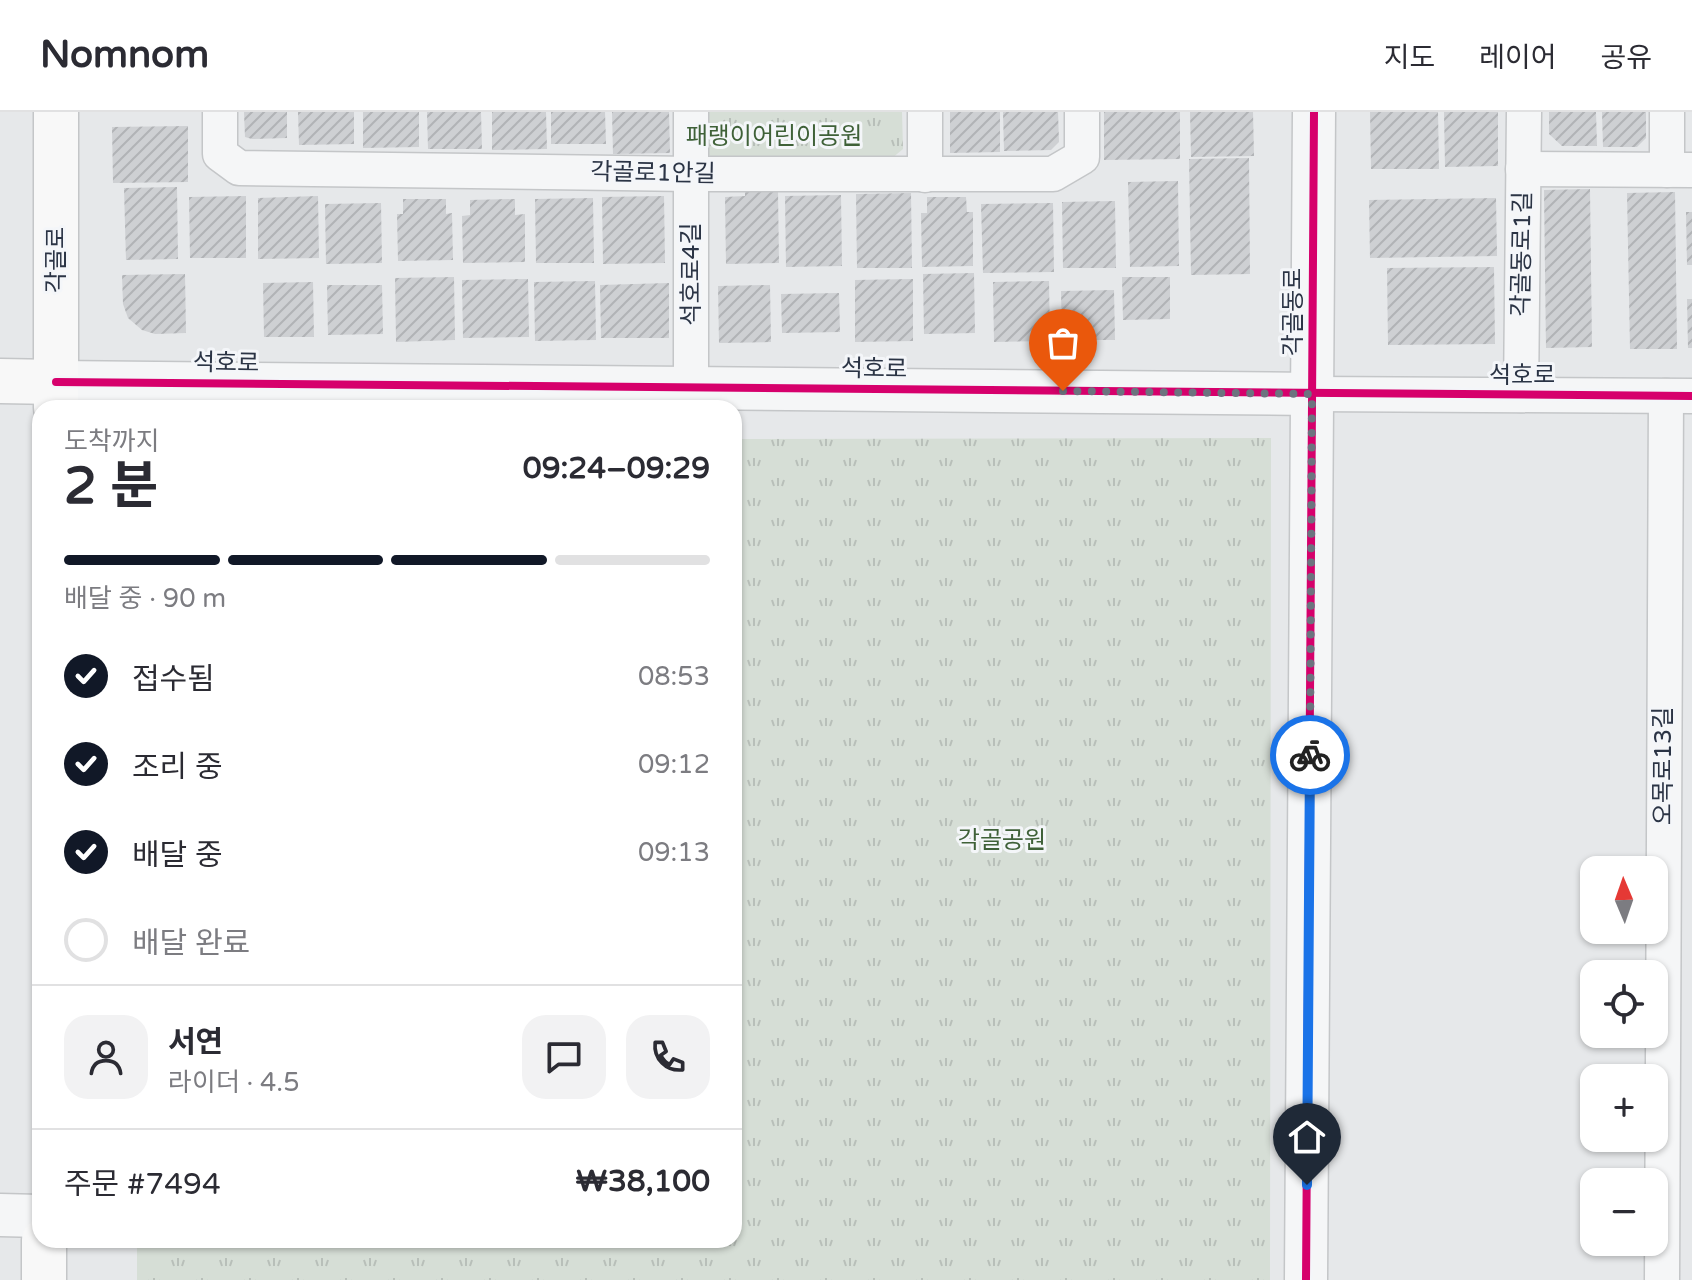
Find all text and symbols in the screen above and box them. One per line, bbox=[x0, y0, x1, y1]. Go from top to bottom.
text: Nomnom bbox=[40, 32, 209, 78]
text: 지도 bbox=[1384, 41, 1435, 75]
text: 레이어 bbox=[1479, 41, 1556, 75]
text: 공유 bbox=[1600, 41, 1652, 75]
park label: 패랭이어린이공원 bbox=[686, 122, 862, 151]
street label: 각골로1안길 bbox=[590, 157, 716, 189]
street label: 각골동로1길 bbox=[1506, 191, 1538, 317]
street label: 석호로4길 bbox=[677, 222, 706, 326]
street label: 각골로 bbox=[42, 227, 71, 293]
street label: 각골동로 bbox=[1279, 268, 1308, 356]
pin bbox=[1029, 309, 1097, 391]
icon: bag bbox=[1041, 321, 1085, 365]
street label: 석호로 bbox=[193, 348, 259, 378]
street label: 석호로 bbox=[841, 354, 907, 384]
street label: 석호로 bbox=[1489, 361, 1555, 390]
text: 도착까지 bbox=[64, 426, 160, 457]
text: 09:24–09:29 bbox=[523, 450, 710, 487]
text: 2 분 bbox=[64, 455, 158, 518]
text: 배달 중 · 90 m bbox=[64, 583, 226, 614]
icon: check bbox=[64, 654, 108, 698]
text: 접수됨 bbox=[132, 661, 215, 698]
text: 08:53 bbox=[638, 661, 710, 692]
street label: 오목로13길 bbox=[1649, 707, 1678, 825]
courier bbox=[1270, 715, 1350, 795]
icon: bike bbox=[1288, 733, 1332, 777]
icon: check bbox=[64, 742, 108, 786]
text: 조리 중 bbox=[132, 749, 223, 786]
text: 09:12 bbox=[638, 749, 710, 780]
park label: 각골공원 bbox=[958, 826, 1046, 855]
icon: check bbox=[64, 830, 108, 874]
text: 배달 중 bbox=[132, 837, 223, 874]
text: 09:13 bbox=[638, 837, 710, 868]
north arrow bbox=[1580, 856, 1668, 944]
map controls bbox=[1580, 856, 1668, 1256]
text: 배달 완료 bbox=[132, 925, 250, 962]
button: locate bbox=[1580, 960, 1668, 1048]
button: person bbox=[64, 1015, 148, 1099]
button: chat bbox=[522, 1015, 606, 1099]
button: phone bbox=[626, 1015, 710, 1099]
text: 서연 bbox=[168, 1024, 223, 1061]
button: + bbox=[1580, 1064, 1668, 1152]
text: 라이더 · 4.5 bbox=[168, 1067, 299, 1098]
pin bbox=[1273, 1103, 1341, 1185]
icon: home bbox=[1285, 1115, 1329, 1159]
text: ₩38,100 bbox=[576, 1163, 710, 1200]
text: 주문 #7494 bbox=[64, 1166, 221, 1203]
button: − bbox=[1580, 1168, 1668, 1256]

